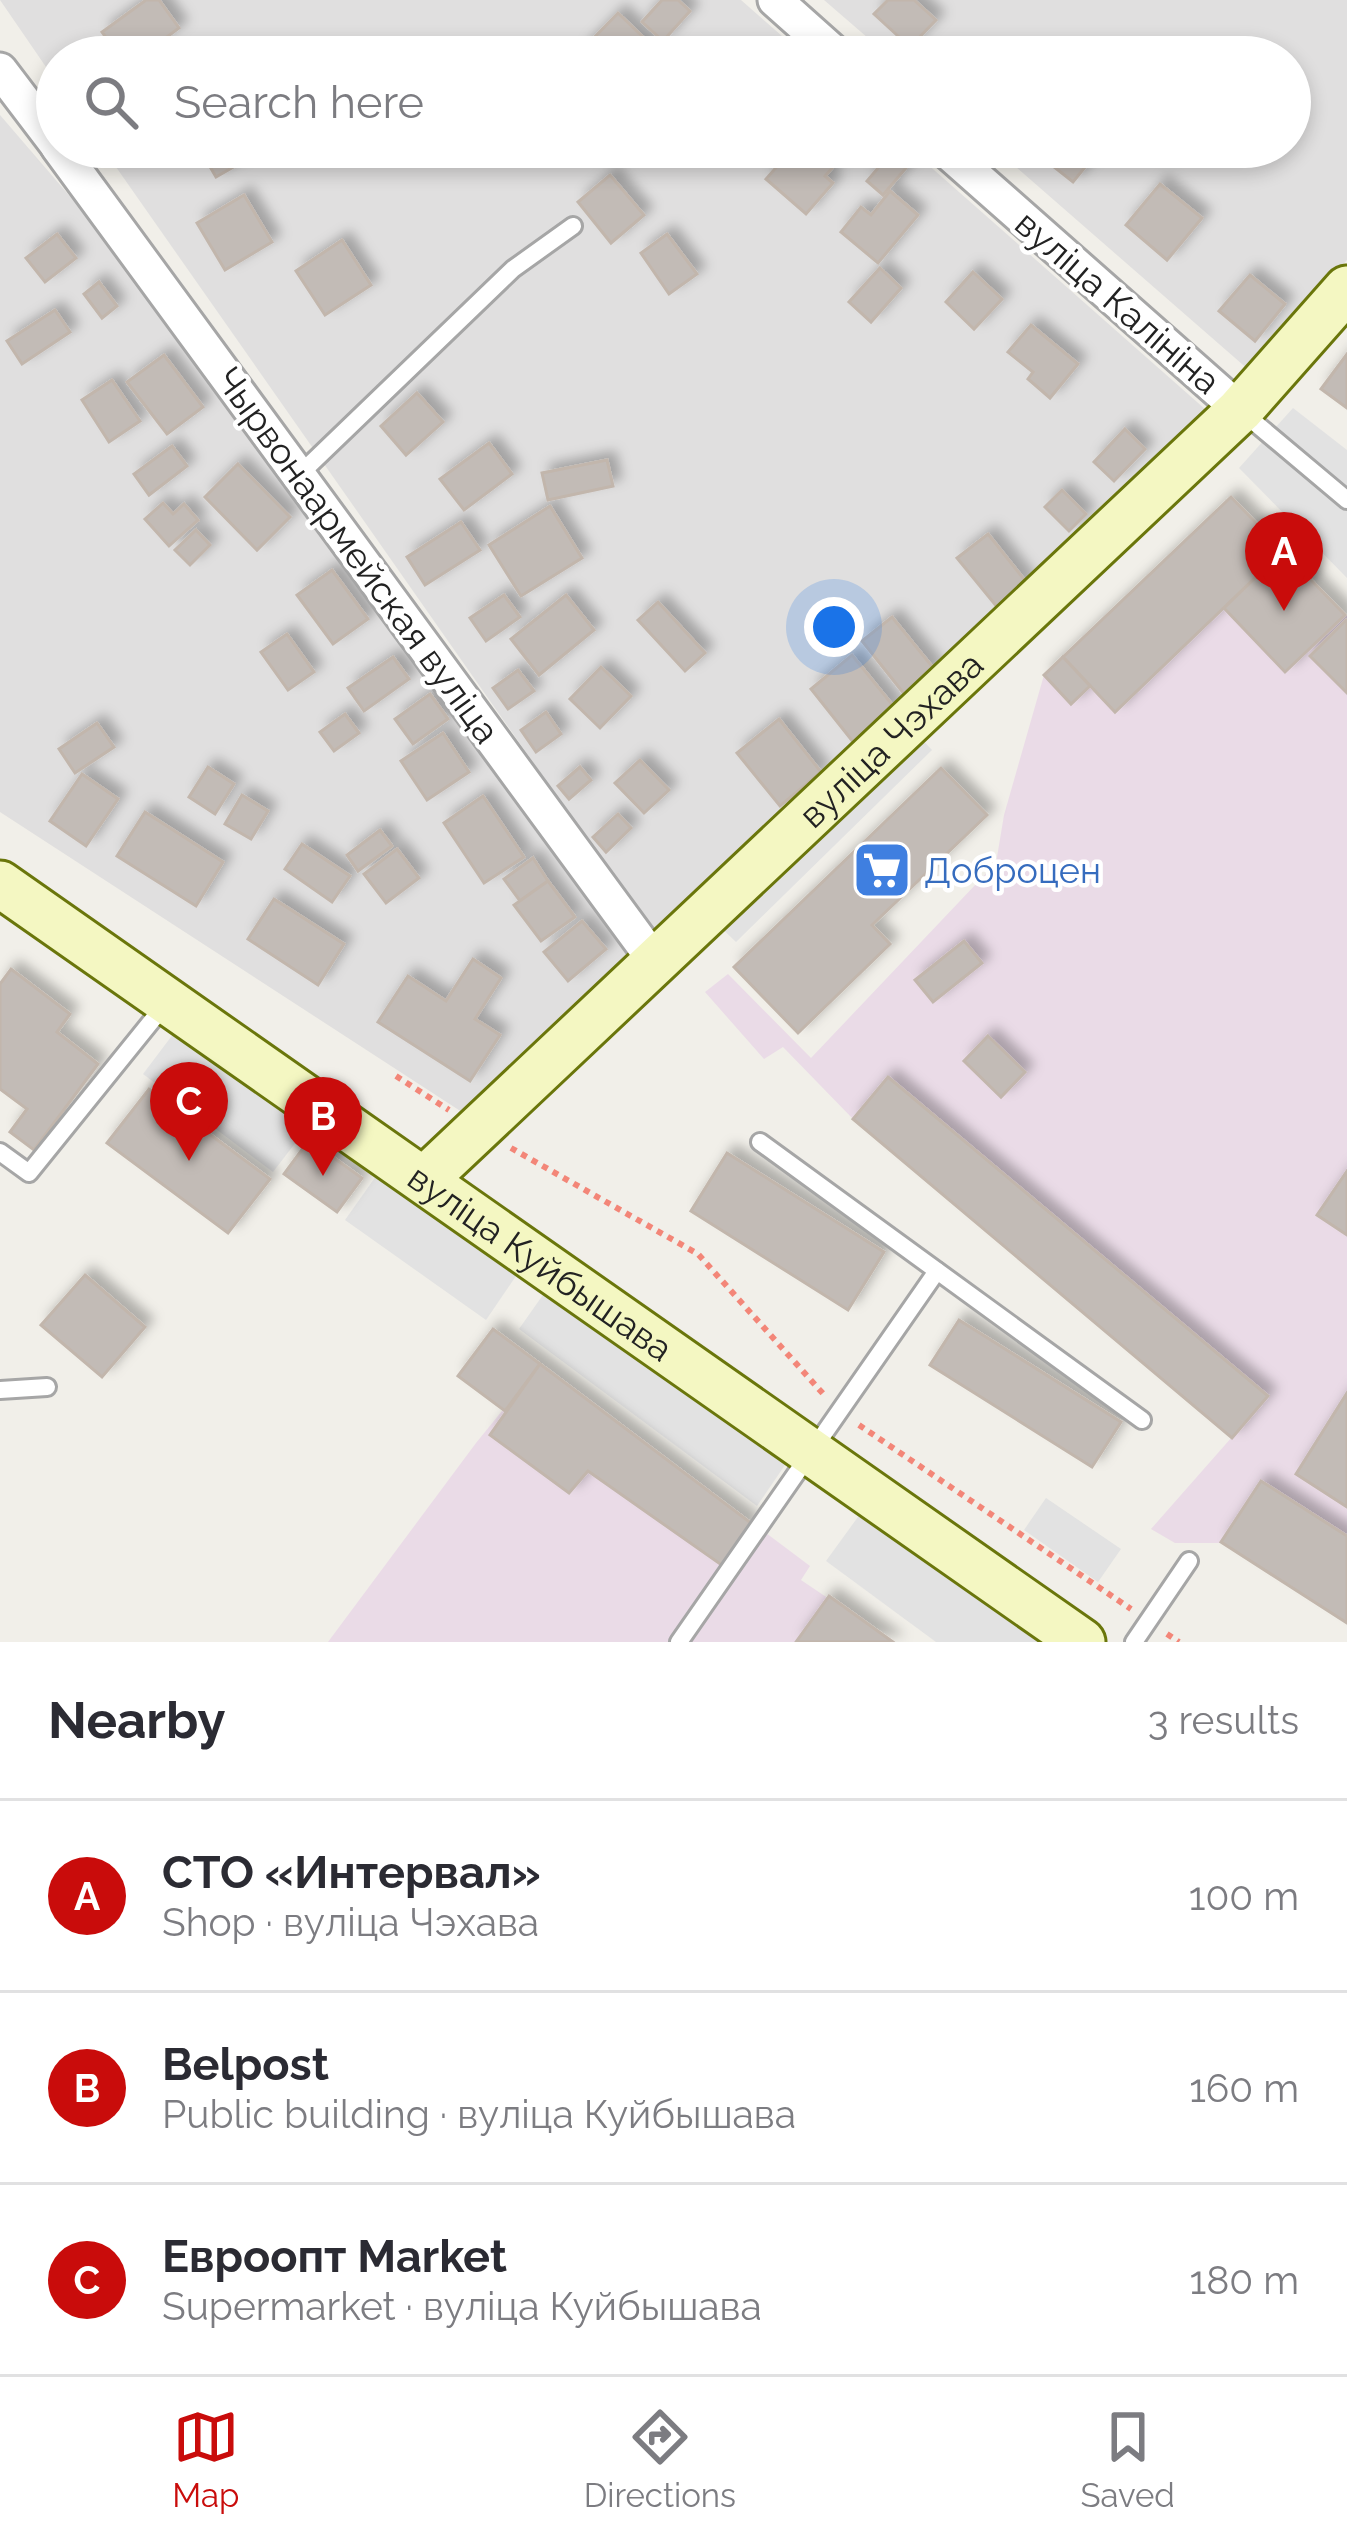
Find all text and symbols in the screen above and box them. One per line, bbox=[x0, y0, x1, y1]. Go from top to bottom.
search box bbox=[36, 36, 1311, 168]
icon: search bbox=[78, 69, 144, 135]
text: Search here bbox=[174, 76, 424, 129]
street label: вуліца Калініна bbox=[1007, 202, 1229, 402]
street label: Чырвонаармейская вуліца bbox=[208, 359, 508, 751]
pin: A bbox=[1245, 512, 1323, 611]
your location bbox=[804, 597, 864, 657]
street label: вуліца Чэхава bbox=[791, 643, 991, 836]
supermarket icon: Доброцен bbox=[851, 839, 913, 901]
place label: Доброцен bbox=[924, 849, 1101, 891]
pin: C bbox=[150, 1062, 228, 1161]
pin: B bbox=[284, 1077, 362, 1176]
street label: вуліца Куйбышава bbox=[400, 1156, 681, 1370]
text: Nearby bbox=[48, 1690, 225, 1750]
text: 3 results bbox=[1148, 1697, 1299, 1743]
text: СТО «Интервал» bbox=[162, 1846, 541, 1899]
text: A bbox=[74, 1873, 100, 1919]
text: 100 m bbox=[1189, 1873, 1299, 1919]
text: Shop · вуліца Чэхава bbox=[162, 1899, 539, 1945]
text: Belpost bbox=[162, 2038, 329, 2091]
text: B bbox=[74, 2065, 100, 2111]
text: 160 m bbox=[1189, 2065, 1299, 2111]
text: Public building · вуліца Куйбышава bbox=[162, 2091, 796, 2137]
text: Евроопт Market bbox=[162, 2230, 507, 2283]
text: C bbox=[74, 2257, 100, 2303]
text: 180 m bbox=[1190, 2257, 1299, 2303]
text: Supermarket · вуліца Куйбышава bbox=[162, 2283, 762, 2329]
tab: Map bbox=[172, 2404, 239, 2515]
tab: Directions bbox=[584, 2404, 736, 2515]
tab: Saved bbox=[1080, 2404, 1175, 2515]

